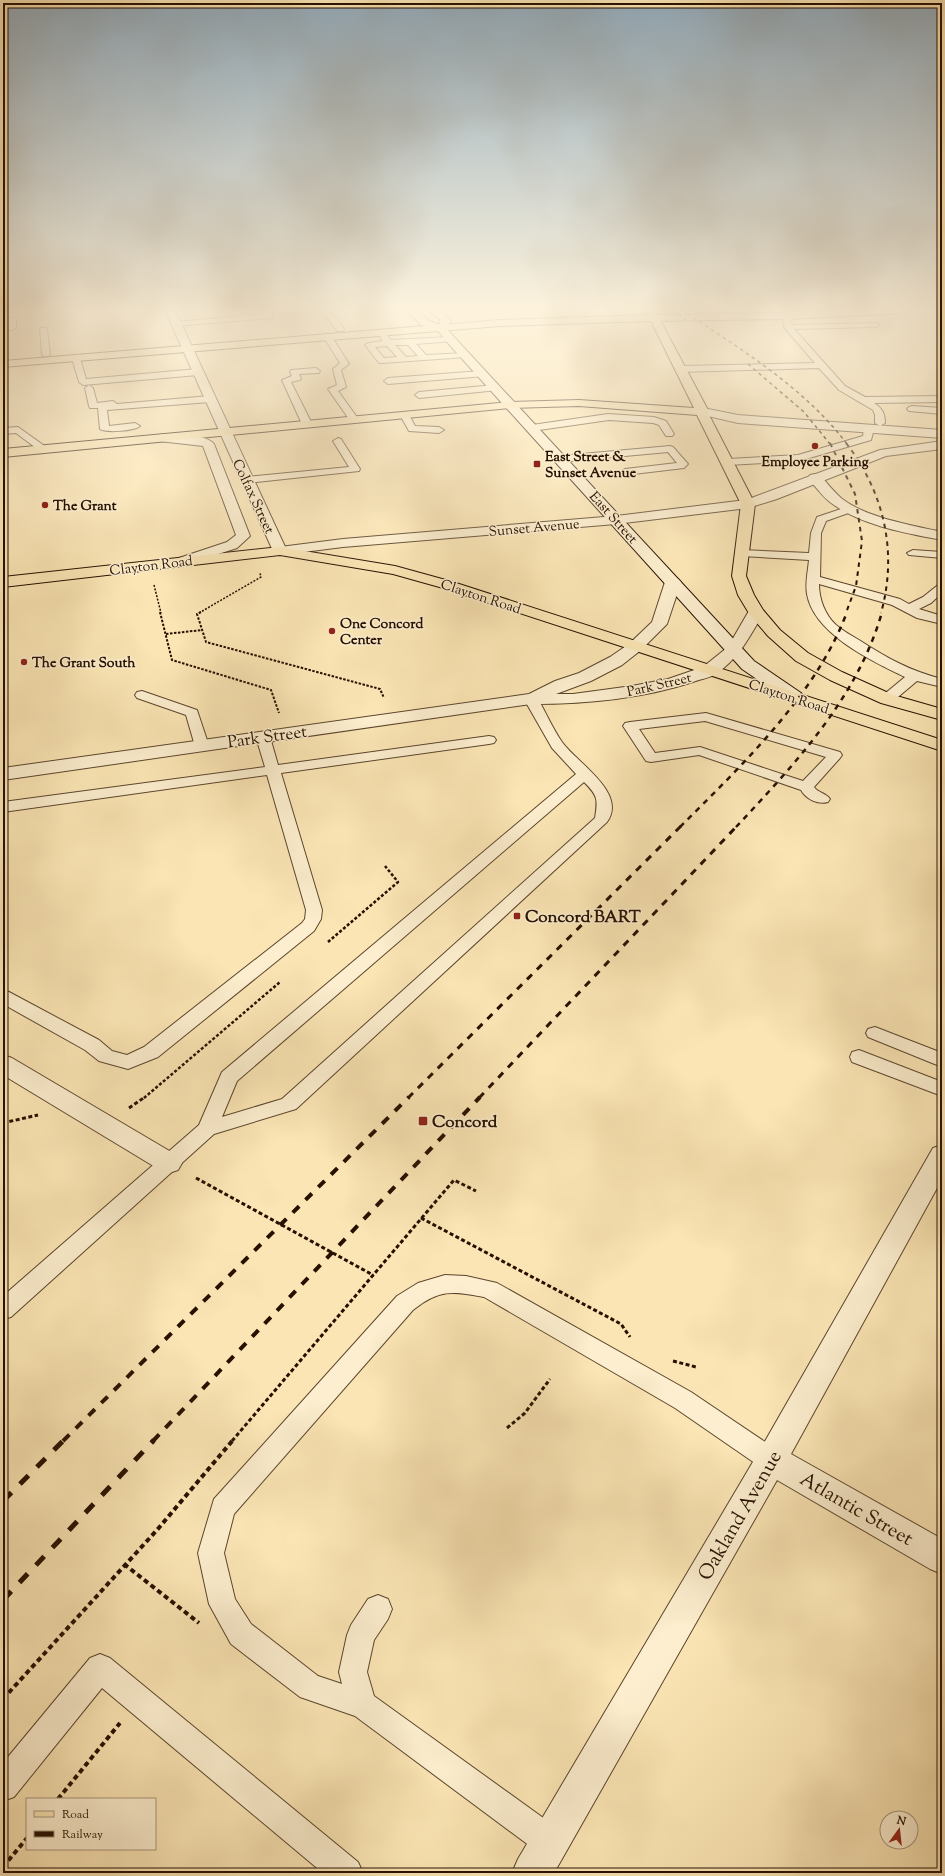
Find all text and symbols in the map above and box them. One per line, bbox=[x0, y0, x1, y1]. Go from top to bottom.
marker: Employee Parking bbox=[810, 441, 820, 451]
place label: East Street & Sunset Avenue bbox=[545, 448, 637, 484]
place label: Employee Parking bbox=[761, 453, 869, 473]
street label: Colfax Street bbox=[226, 456, 278, 538]
marker: East Street & Sunset Avenue bbox=[532, 459, 542, 469]
street label: East Street bbox=[584, 488, 642, 549]
place label: The Grant bbox=[53, 497, 117, 517]
marker: The Grant bbox=[40, 500, 50, 510]
street label: Sunset Avenue bbox=[488, 515, 580, 543]
street label: Clayton Road bbox=[109, 552, 194, 582]
street label: Clayton Road bbox=[438, 575, 523, 620]
place label: One Concord Center bbox=[340, 615, 424, 651]
marker: One Concord Center bbox=[327, 626, 337, 636]
place label: The Grant South bbox=[32, 654, 136, 674]
marker: The Grant South bbox=[19, 657, 29, 667]
street label: Park Street bbox=[625, 669, 694, 703]
street label: Clayton Road bbox=[746, 675, 831, 720]
street label: Park Street bbox=[226, 721, 309, 755]
place label: Concord BART bbox=[525, 906, 641, 930]
marker: Concord BART bbox=[512, 911, 522, 921]
place label: Concord bbox=[432, 1111, 498, 1135]
marker: Concord bbox=[417, 1115, 429, 1127]
street label: Oakland Avenue bbox=[692, 1446, 790, 1587]
street label: Atlantic Street bbox=[794, 1466, 918, 1554]
legend bbox=[26, 1798, 156, 1850]
text: Road bbox=[62, 1806, 89, 1824]
north arrow bbox=[879, 1810, 919, 1850]
text: N bbox=[894, 1812, 908, 1830]
text: Railway bbox=[62, 1826, 103, 1844]

